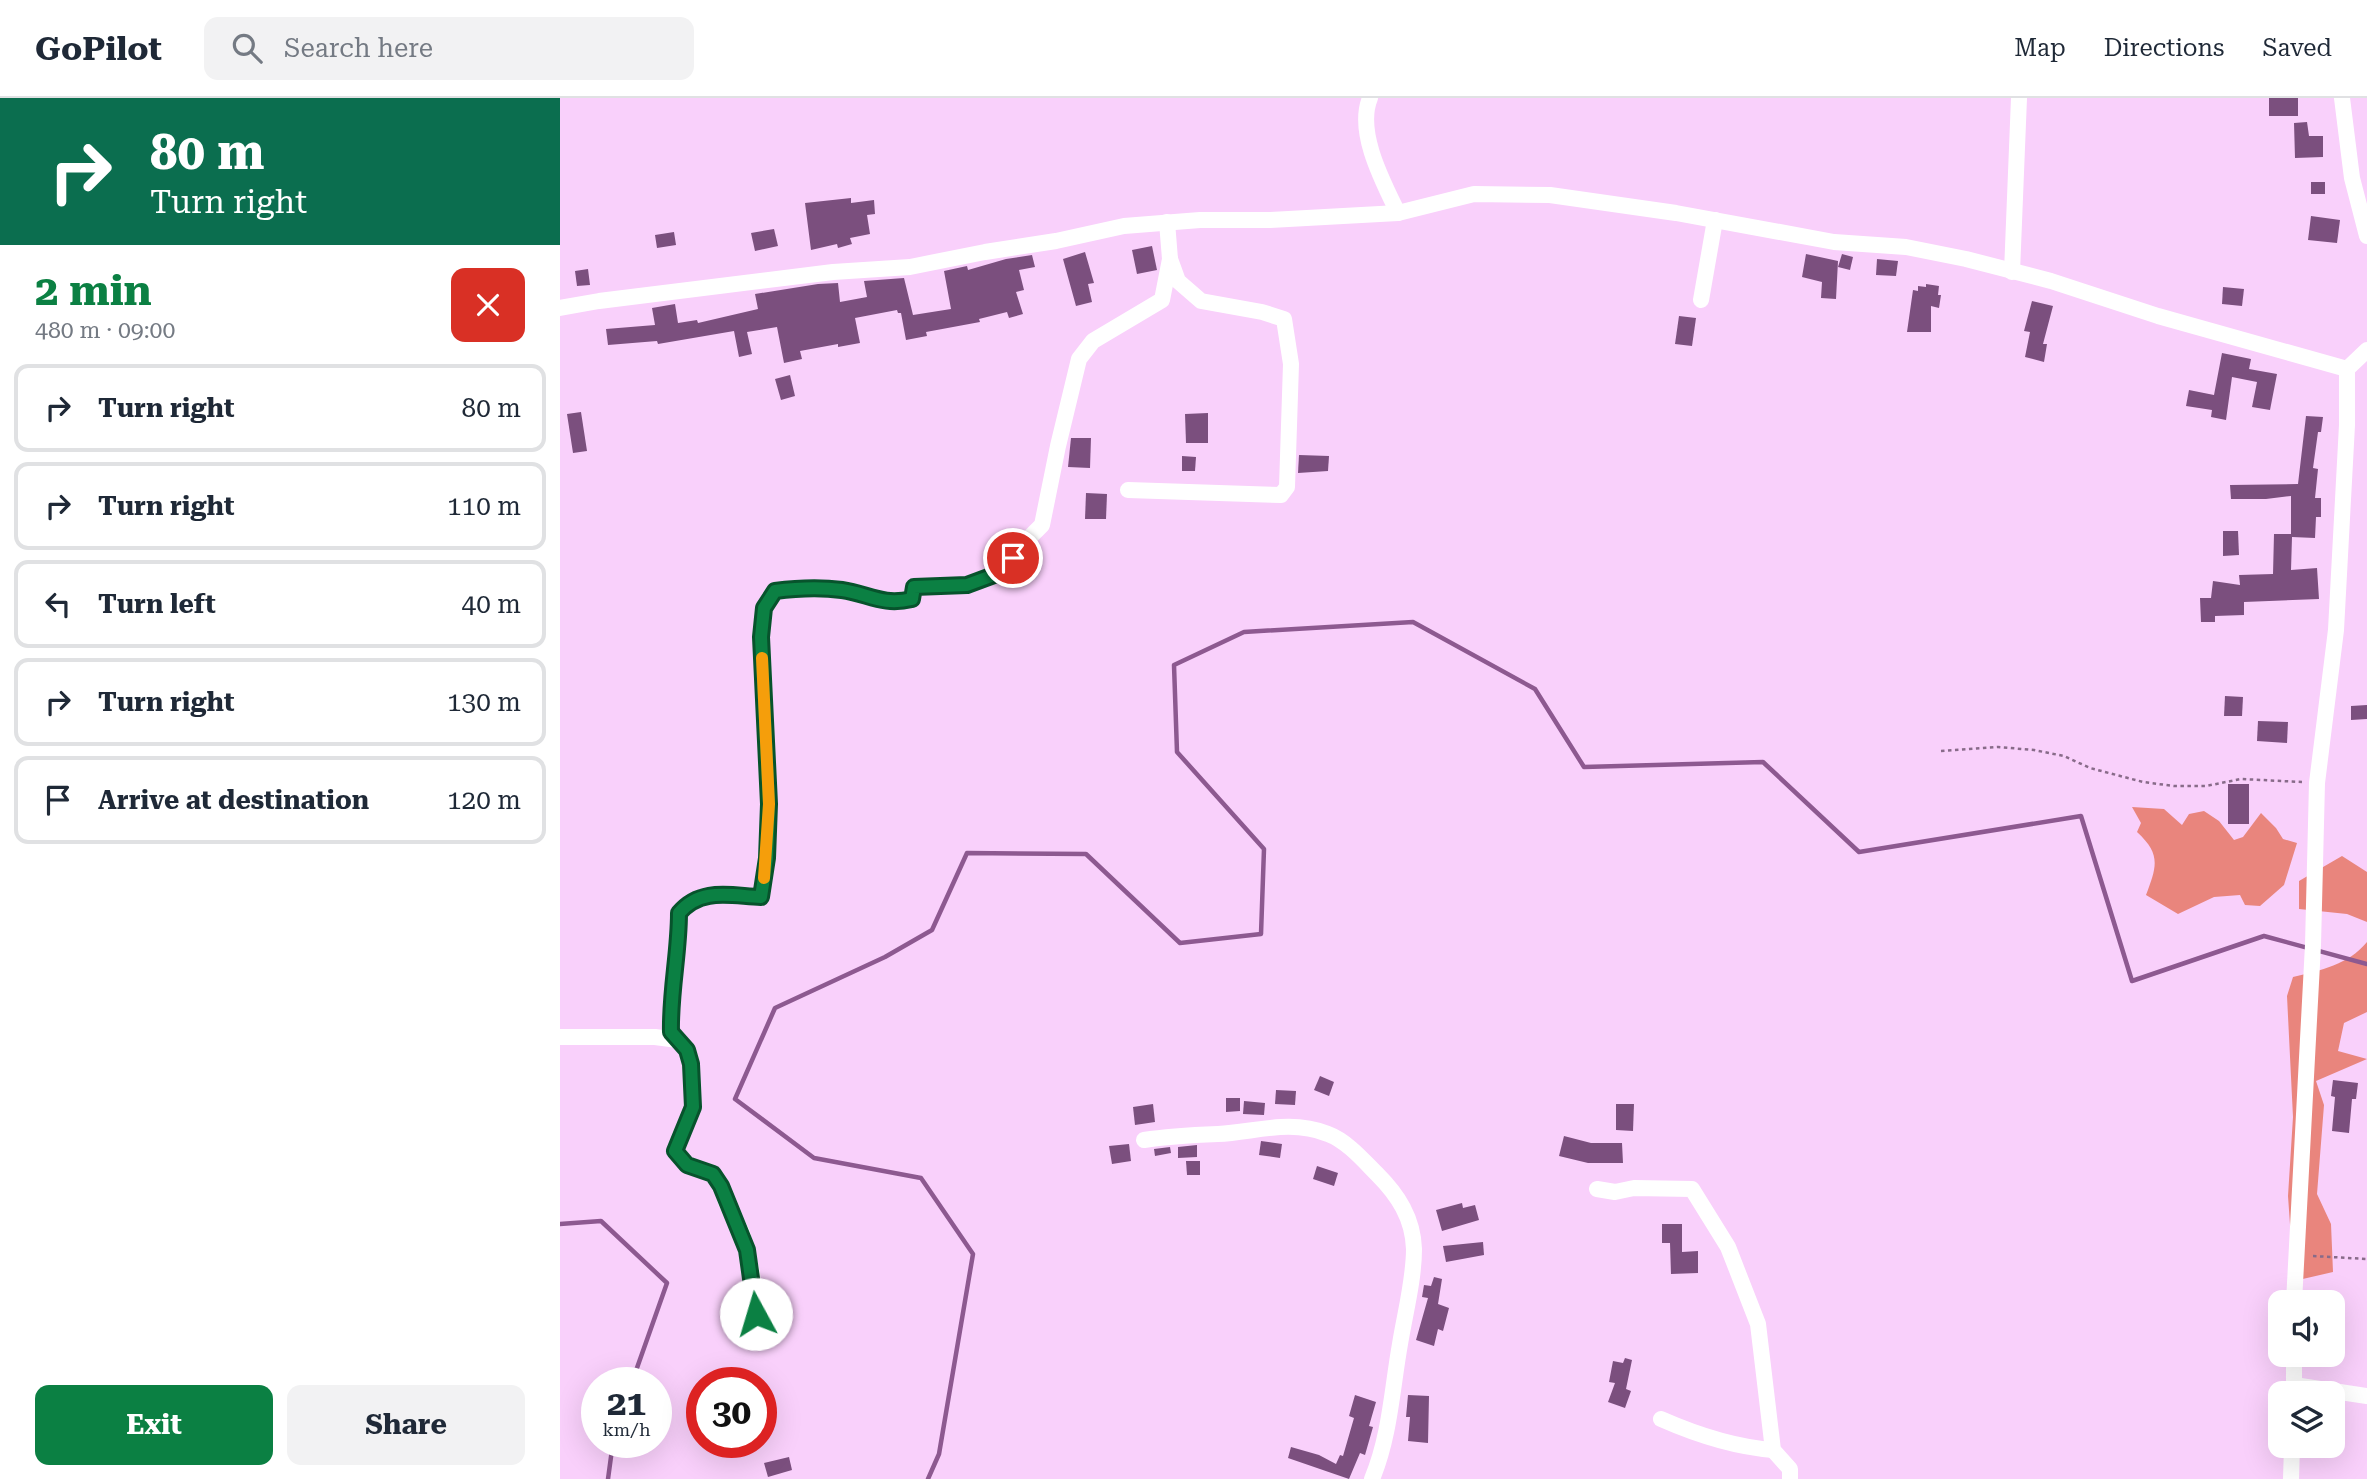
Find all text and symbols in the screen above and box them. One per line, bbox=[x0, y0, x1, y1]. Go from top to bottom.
search box bbox=[204, 17, 694, 80]
text: GoPilot bbox=[35, 29, 162, 68]
icon: search bbox=[228, 29, 266, 67]
text: Search here bbox=[284, 33, 433, 63]
text: Map bbox=[2014, 34, 2066, 62]
text: Directions bbox=[2104, 34, 2224, 62]
text: Saved bbox=[2262, 34, 2332, 62]
text: 80 m bbox=[150, 124, 265, 181]
icon: right bbox=[35, 126, 126, 217]
text: Turn right bbox=[150, 183, 307, 221]
text: 2 min bbox=[35, 266, 152, 315]
button: close bbox=[451, 268, 525, 342]
text: 480 m · 09:00 bbox=[35, 317, 175, 344]
icon: right bbox=[39, 389, 77, 427]
text: Turn right bbox=[98, 393, 234, 423]
text: 80 m bbox=[462, 393, 521, 423]
icon: right bbox=[39, 487, 77, 525]
text: Turn right bbox=[98, 491, 234, 521]
text: 110 m bbox=[447, 491, 521, 521]
pin bbox=[983, 528, 1043, 588]
icon: arrive bbox=[994, 539, 1032, 577]
icon: left bbox=[39, 585, 77, 623]
text: Turn left bbox=[98, 589, 216, 619]
text: 40 m bbox=[462, 589, 521, 619]
icon: right bbox=[39, 683, 77, 721]
text: Turn right bbox=[98, 687, 234, 717]
text: 130 m bbox=[447, 687, 521, 717]
icon: arrive bbox=[39, 781, 77, 819]
text: Arrive at destination bbox=[98, 785, 369, 815]
text: 120 m bbox=[447, 785, 521, 815]
position arrow bbox=[719, 1277, 793, 1351]
map controls bbox=[2268, 1290, 2345, 1458]
button: sound bbox=[2268, 1290, 2345, 1367]
speed limit sign: 30 bbox=[686, 1367, 777, 1458]
button: layers bbox=[2268, 1381, 2345, 1458]
text: 21 bbox=[607, 1383, 646, 1424]
button: Exit bbox=[35, 1385, 273, 1465]
button: Share bbox=[287, 1385, 525, 1465]
text: km/h bbox=[602, 1419, 651, 1440]

